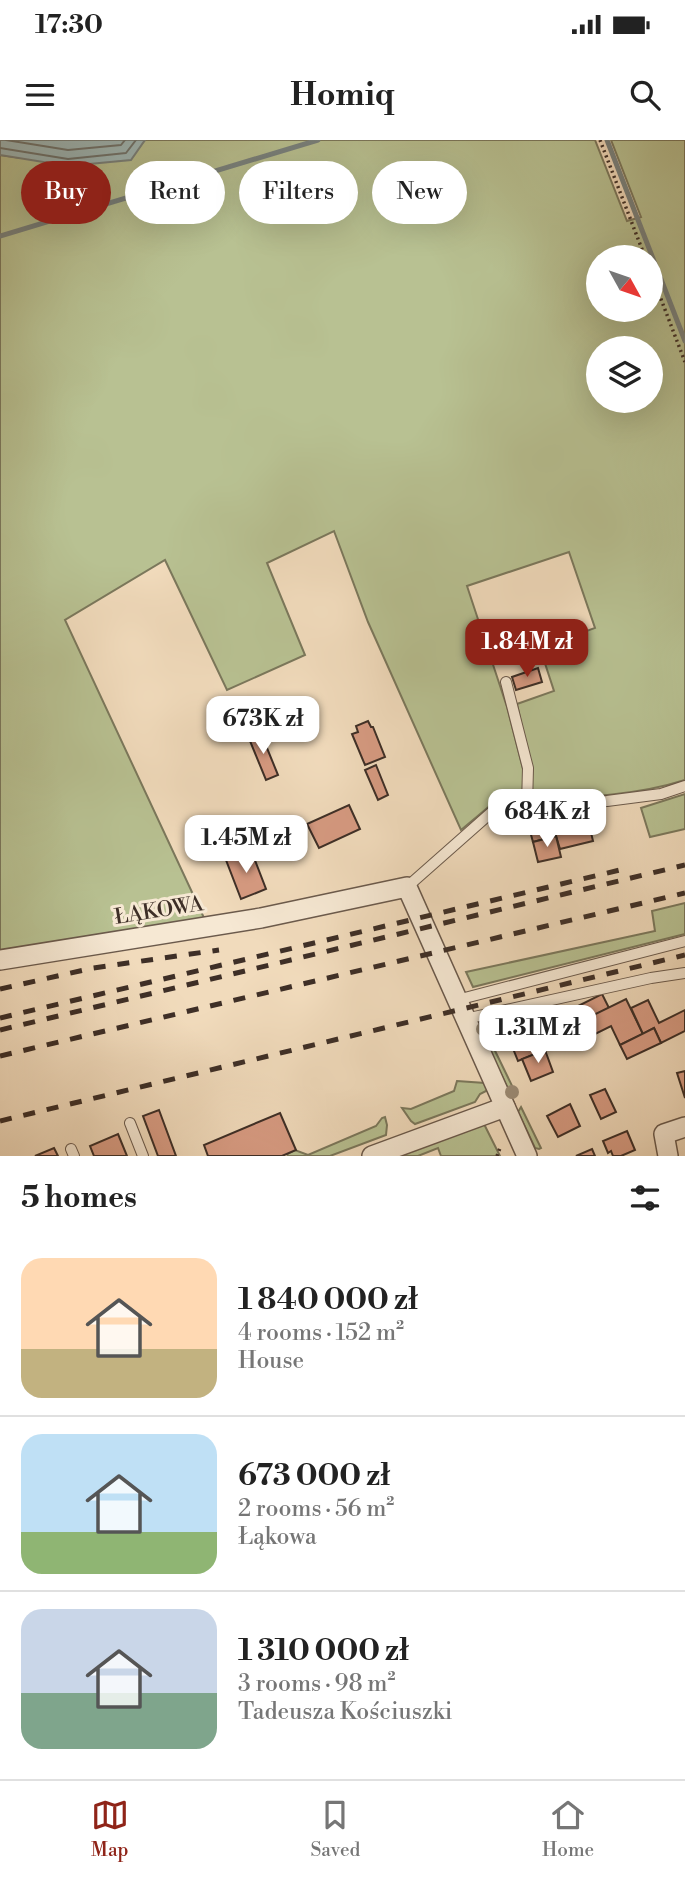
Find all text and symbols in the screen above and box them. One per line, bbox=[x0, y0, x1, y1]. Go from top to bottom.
text: 17:30 bbox=[35, 9, 103, 41]
text: Homiq bbox=[290, 75, 395, 115]
icon: menu bbox=[21, 76, 59, 114]
icon: search bbox=[626, 76, 664, 114]
chip: Buy bbox=[21, 161, 111, 224]
chip: Rent bbox=[125, 161, 225, 224]
chip: Filters bbox=[239, 161, 358, 224]
chip: New bbox=[372, 161, 467, 224]
north arrow bbox=[586, 245, 663, 322]
map controls bbox=[586, 245, 663, 413]
button: layers bbox=[586, 336, 663, 413]
pin: 1.84M zł bbox=[455, 620, 599, 679]
text: 1.84M zł bbox=[481, 628, 573, 656]
pin: 673K zł bbox=[198, 696, 328, 756]
text: 673K zł bbox=[222, 705, 304, 733]
pin: 684K zł bbox=[482, 790, 612, 849]
text: 684K zł bbox=[504, 798, 590, 826]
pin: 1.45M zł bbox=[174, 816, 318, 875]
text: 1.45M zł bbox=[201, 824, 291, 852]
street label: ŁĄKOWA bbox=[113, 891, 206, 931]
pin: 1.31M zł bbox=[466, 1006, 610, 1065]
text: 1.31M zł bbox=[495, 1014, 581, 1042]
text: 5 homes bbox=[21, 1179, 137, 1217]
icon: filters bbox=[626, 1179, 664, 1217]
text: 1 840 000 zł bbox=[238, 1281, 418, 1319]
icon: home bbox=[77, 1286, 161, 1370]
text: 4 rooms · 152 m² bbox=[238, 1319, 404, 1347]
text: House bbox=[238, 1347, 304, 1375]
text: 673 000 zł bbox=[238, 1457, 390, 1495]
icon: home bbox=[77, 1462, 161, 1546]
text: 2 rooms · 56 m² bbox=[238, 1495, 394, 1523]
text: Łąkowa bbox=[238, 1523, 317, 1551]
text: 1 310 000 zł bbox=[238, 1632, 409, 1670]
icon: home bbox=[77, 1637, 161, 1721]
text: 3 rooms · 98 m² bbox=[238, 1670, 395, 1698]
text: Tadeusza Kościuszki bbox=[238, 1698, 452, 1726]
tab: Map bbox=[91, 1796, 129, 1862]
tab: Saved bbox=[310, 1796, 360, 1862]
tab: Home bbox=[542, 1796, 594, 1862]

